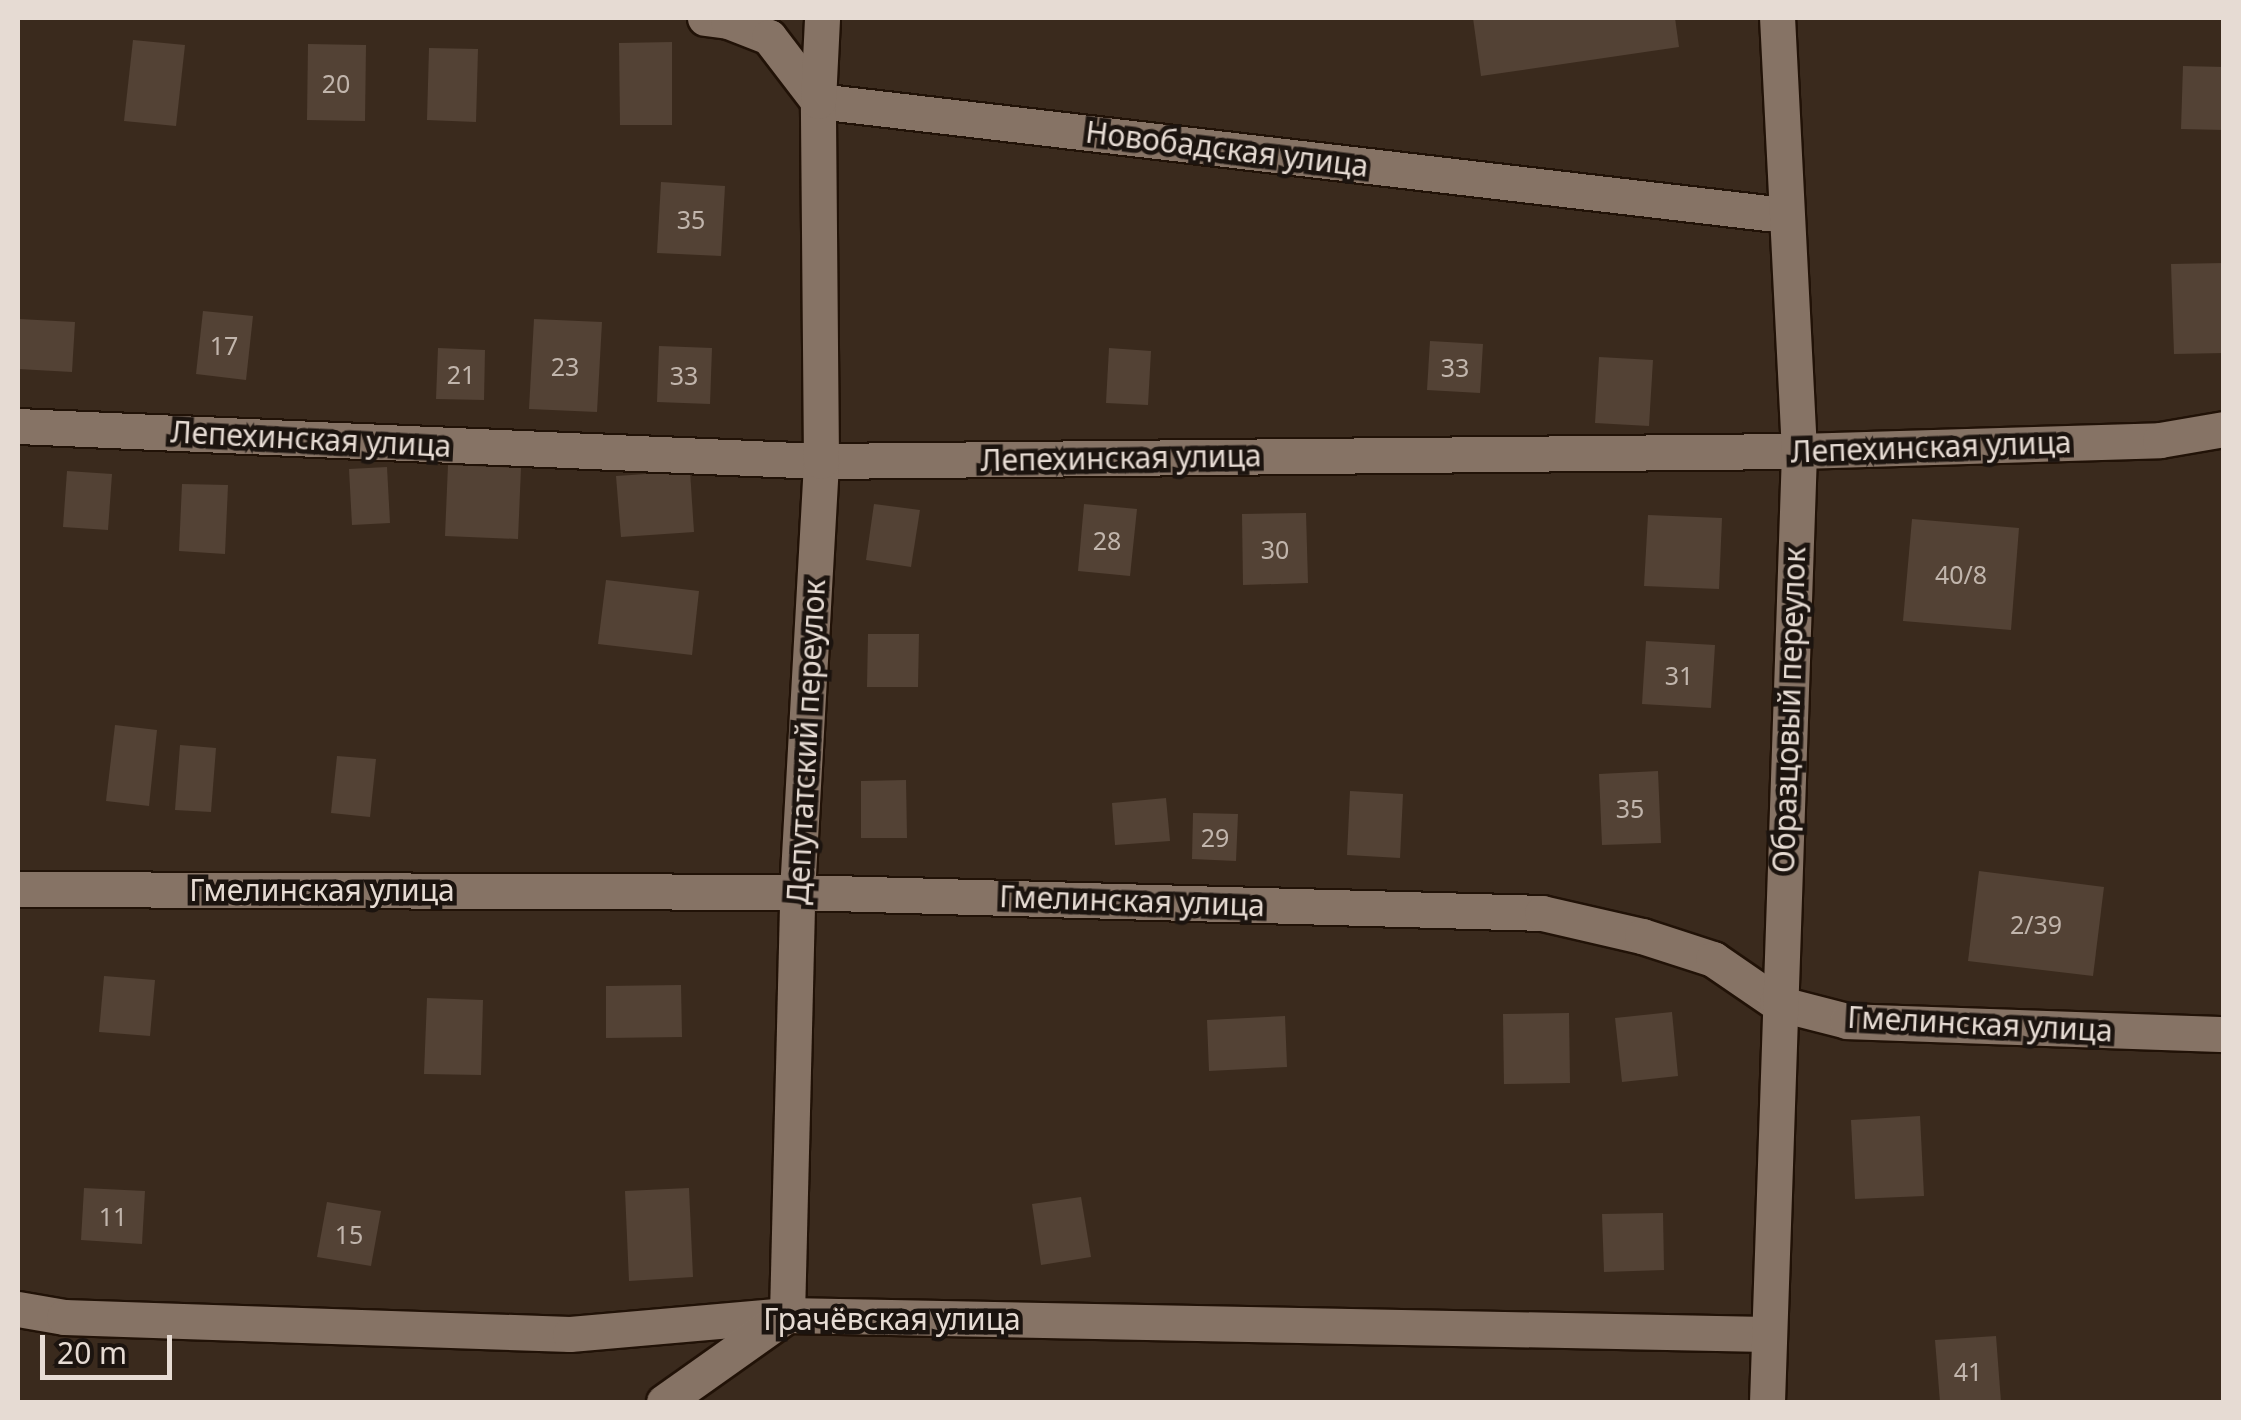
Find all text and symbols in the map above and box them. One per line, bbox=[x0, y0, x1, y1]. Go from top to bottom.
house number: 20 bbox=[322, 68, 350, 98]
street label: Новобадская улица bbox=[1084, 114, 1370, 184]
house number: 35 bbox=[677, 204, 705, 234]
house number: 17 bbox=[210, 330, 238, 360]
house number: 23 bbox=[551, 351, 579, 381]
house number: 33 bbox=[1441, 352, 1469, 382]
house number: 21 bbox=[447, 359, 475, 389]
house number: 33 bbox=[670, 360, 698, 390]
street label: Лепехинская улица bbox=[170, 414, 452, 464]
street label: Лепехинская улица bbox=[1790, 424, 2072, 470]
street label: Лепехинская улица bbox=[980, 438, 1262, 478]
house number: 28 bbox=[1093, 525, 1121, 555]
house number: 30 bbox=[1261, 534, 1289, 564]
street label: Образцовый переулок bbox=[1765, 546, 1813, 874]
house number: 40/8 bbox=[1935, 559, 1987, 589]
street label: Депутатский переулок bbox=[780, 579, 832, 905]
house number: 31 bbox=[1665, 660, 1693, 690]
house number: 35 bbox=[1616, 793, 1644, 823]
house number: 29 bbox=[1201, 822, 1229, 852]
street label: Гмелинская улица bbox=[189, 872, 455, 908]
street label: Гмелинская улица bbox=[999, 878, 1265, 924]
house number: 2/39 bbox=[2010, 909, 2062, 939]
street label: Гмелинская улица bbox=[1846, 999, 2114, 1049]
house number: 11 bbox=[99, 1201, 127, 1231]
house number: 15 bbox=[335, 1219, 363, 1249]
street label: Грачёвская улица bbox=[763, 1301, 1021, 1337]
scale bar bbox=[45, 1315, 178, 1377]
text: 20 m bbox=[57, 1332, 127, 1373]
house number: 41 bbox=[1954, 1356, 1982, 1386]

